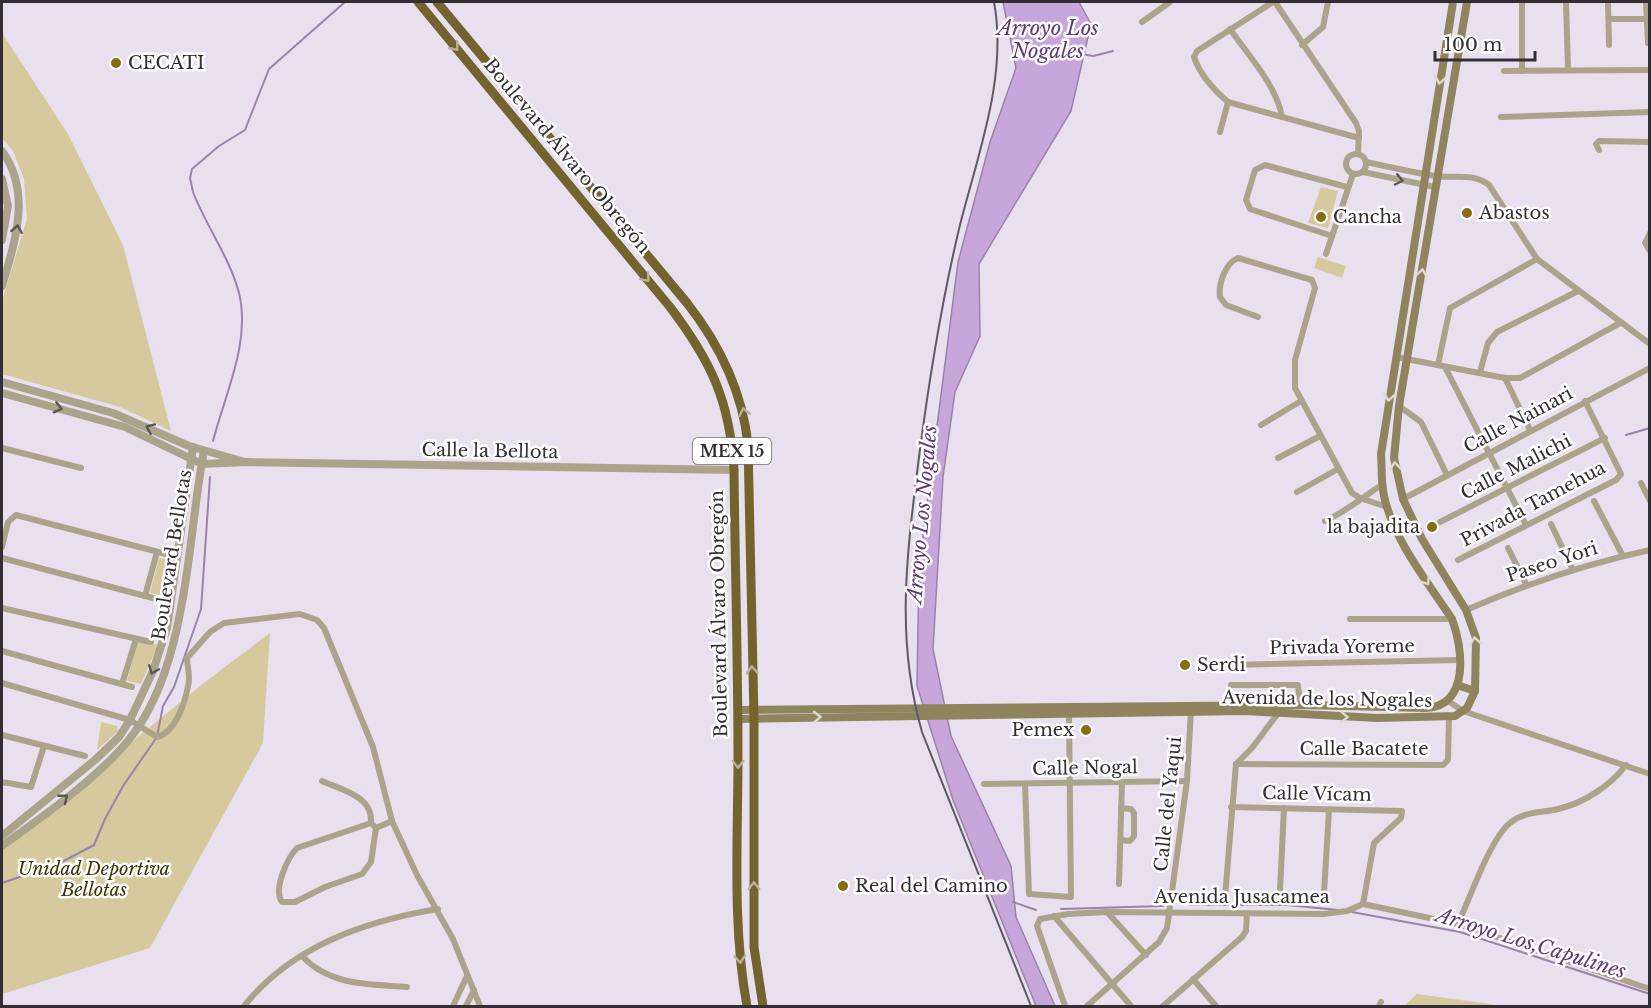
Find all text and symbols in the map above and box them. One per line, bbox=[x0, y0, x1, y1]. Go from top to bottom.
water label: Arroyo Los Nogales bbox=[994, 16, 1099, 63]
scale bar bbox=[1435, 24, 1536, 62]
text: 100 m bbox=[1444, 34, 1502, 56]
one-way arrow bbox=[448, 40, 459, 51]
place label: CECATI bbox=[128, 52, 204, 74]
street label: Boulevard Álvaro Obregón bbox=[479, 54, 656, 258]
marker: CECATI bbox=[109, 56, 123, 70]
one-way arrow bbox=[1435, 75, 1447, 85]
one-way arrow bbox=[1394, 172, 1404, 185]
place label: Abastos bbox=[1478, 202, 1550, 224]
place label: Cancha bbox=[1333, 206, 1402, 228]
marker: Abastos bbox=[1460, 206, 1474, 220]
marker: Cancha bbox=[1314, 210, 1328, 224]
one-way arrow bbox=[10, 225, 23, 235]
one-way arrow bbox=[1415, 268, 1427, 278]
one-way arrow bbox=[639, 271, 650, 282]
street label: Calle Nainari bbox=[1460, 382, 1576, 458]
one-way arrow bbox=[1383, 391, 1396, 401]
one-way arrow bbox=[53, 401, 63, 414]
one-way arrow bbox=[738, 408, 751, 418]
one-way arrow bbox=[146, 423, 157, 435]
water label: Arroyo Los Nogales bbox=[902, 424, 942, 607]
street label: Calle Malichi bbox=[1457, 430, 1575, 504]
road number: MEX 15 bbox=[693, 438, 771, 464]
street label: Calle la Bellota bbox=[421, 439, 559, 463]
street label: Privada Tamehua bbox=[1457, 457, 1609, 551]
one-way arrow bbox=[1389, 461, 1402, 470]
street label: Boulevard Bellotas bbox=[148, 468, 196, 642]
street label: Boulevard Álvaro Obregón bbox=[705, 490, 732, 738]
place label: la bajadita bbox=[1327, 516, 1420, 538]
marker: la bajadita bbox=[1425, 520, 1439, 534]
street label: Paseo Yori bbox=[1504, 537, 1600, 587]
one-way arrow bbox=[1419, 574, 1430, 585]
street label: Privada Yoreme bbox=[1269, 635, 1415, 659]
one-way arrow bbox=[1470, 636, 1482, 646]
place label: Serdi bbox=[1197, 654, 1246, 676]
marker: Serdi bbox=[1178, 658, 1192, 672]
one-way arrow bbox=[148, 663, 160, 674]
one-way arrow bbox=[746, 665, 758, 674]
street label: Avenida de los Nogales bbox=[1221, 686, 1432, 712]
one-way arrow bbox=[1339, 710, 1348, 723]
one-way arrow bbox=[813, 711, 822, 724]
place label: Pemex bbox=[1011, 719, 1074, 741]
marker: Pemex bbox=[1079, 723, 1093, 737]
street label: Calle del Yaqui bbox=[1150, 735, 1186, 873]
street label: Calle Bacatete bbox=[1299, 738, 1429, 760]
street label: Calle Nogal bbox=[1032, 756, 1138, 780]
one-way arrow bbox=[732, 759, 744, 768]
street label: Calle Vícam bbox=[1262, 782, 1372, 806]
one-way arrow bbox=[58, 794, 69, 805]
park label: Unidad Deportiva Bellotas bbox=[18, 858, 170, 901]
place label: Real del Camino bbox=[855, 875, 1008, 897]
marker: Real del Camino bbox=[836, 879, 850, 893]
one-way arrow bbox=[747, 881, 760, 890]
street label: Avenida Jusacamea bbox=[1153, 886, 1330, 908]
water label: Arroyo Los,Capulines bbox=[1430, 902, 1629, 983]
one-way arrow bbox=[733, 954, 746, 963]

